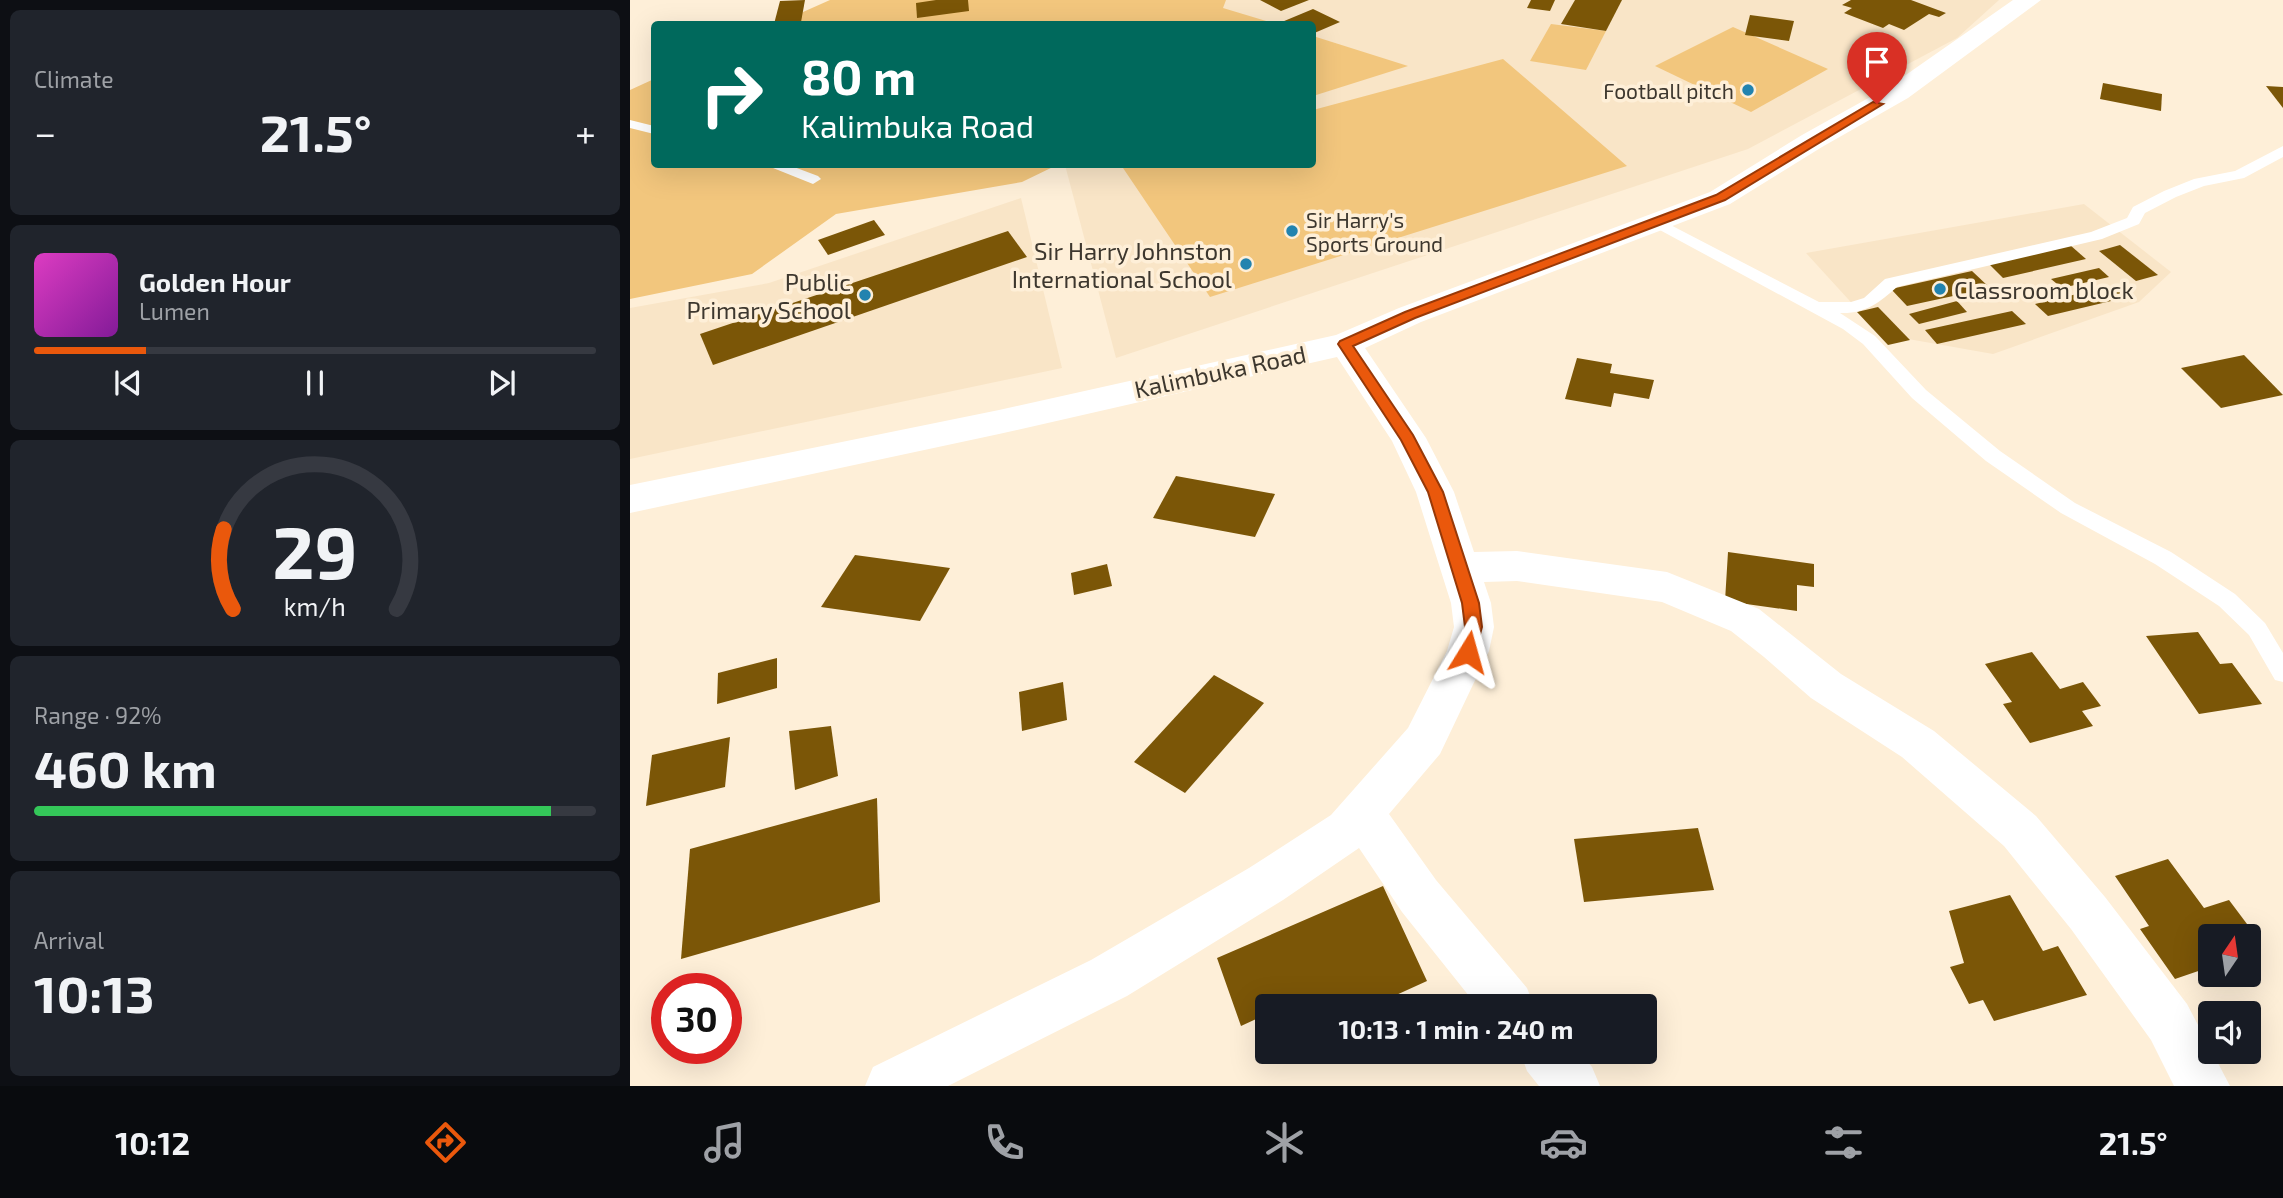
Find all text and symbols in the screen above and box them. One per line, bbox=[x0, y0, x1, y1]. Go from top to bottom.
pin bbox=[1847, 32, 1907, 104]
icon: arrive bbox=[1858, 43, 1896, 81]
text: 80 m bbox=[801, 46, 916, 105]
icon: right bbox=[686, 49, 777, 140]
text: Climate bbox=[34, 65, 114, 93]
place label: Football pitch bbox=[1603, 78, 1734, 103]
marker: Football pitch bbox=[1740, 82, 1756, 98]
text: 21.5° bbox=[260, 100, 372, 162]
text: Kalimbuka Road bbox=[801, 106, 1034, 144]
text: − bbox=[34, 109, 56, 155]
text: + bbox=[575, 109, 596, 155]
place label: Sir Harry's Sports Ground bbox=[1306, 207, 1443, 256]
marker: Sir Harry's Sports Ground bbox=[1284, 223, 1300, 239]
place label: Sir Harry Johnston International School bbox=[1012, 236, 1232, 293]
marker: Sir Harry Johnston International School bbox=[1238, 256, 1254, 272]
text: Golden Hour bbox=[139, 266, 291, 297]
place label: Public Primary School bbox=[686, 267, 851, 324]
place label: Classroom block bbox=[1954, 275, 2134, 304]
marker: Classroom block bbox=[1932, 281, 1948, 297]
marker: Public Primary School bbox=[857, 287, 873, 303]
text: Lumen bbox=[139, 297, 210, 325]
street label: Kalimbuka Road bbox=[1131, 339, 1309, 403]
icon: previous bbox=[109, 364, 147, 402]
icon: pause bbox=[296, 364, 334, 402]
icon: next bbox=[483, 364, 521, 402]
text: 29 bbox=[272, 506, 358, 594]
text: km/h bbox=[284, 591, 346, 621]
position arrow bbox=[1431, 615, 1505, 689]
text: Range · 92% bbox=[34, 701, 162, 729]
text: 460 km bbox=[34, 736, 217, 798]
north arrow bbox=[2198, 924, 2261, 987]
map controls bbox=[2198, 924, 2261, 1064]
text: Arrival bbox=[34, 926, 104, 954]
text: 10:13 bbox=[34, 961, 155, 1023]
speed limit sign: 30 bbox=[651, 973, 742, 1064]
button: sound bbox=[2198, 1001, 2261, 1064]
text: 10:13 · 1 min · 240 m bbox=[1339, 1013, 1573, 1044]
icon: directions bbox=[421, 1118, 470, 1167]
icon: music bbox=[700, 1118, 749, 1167]
icon: phone bbox=[980, 1118, 1029, 1167]
icon: climate bbox=[1260, 1118, 1309, 1167]
icon: car bbox=[1539, 1118, 1588, 1167]
icon: filters bbox=[1819, 1118, 1868, 1167]
text: 10:12 bbox=[115, 1123, 190, 1161]
text: 21.5° bbox=[2099, 1123, 2168, 1161]

